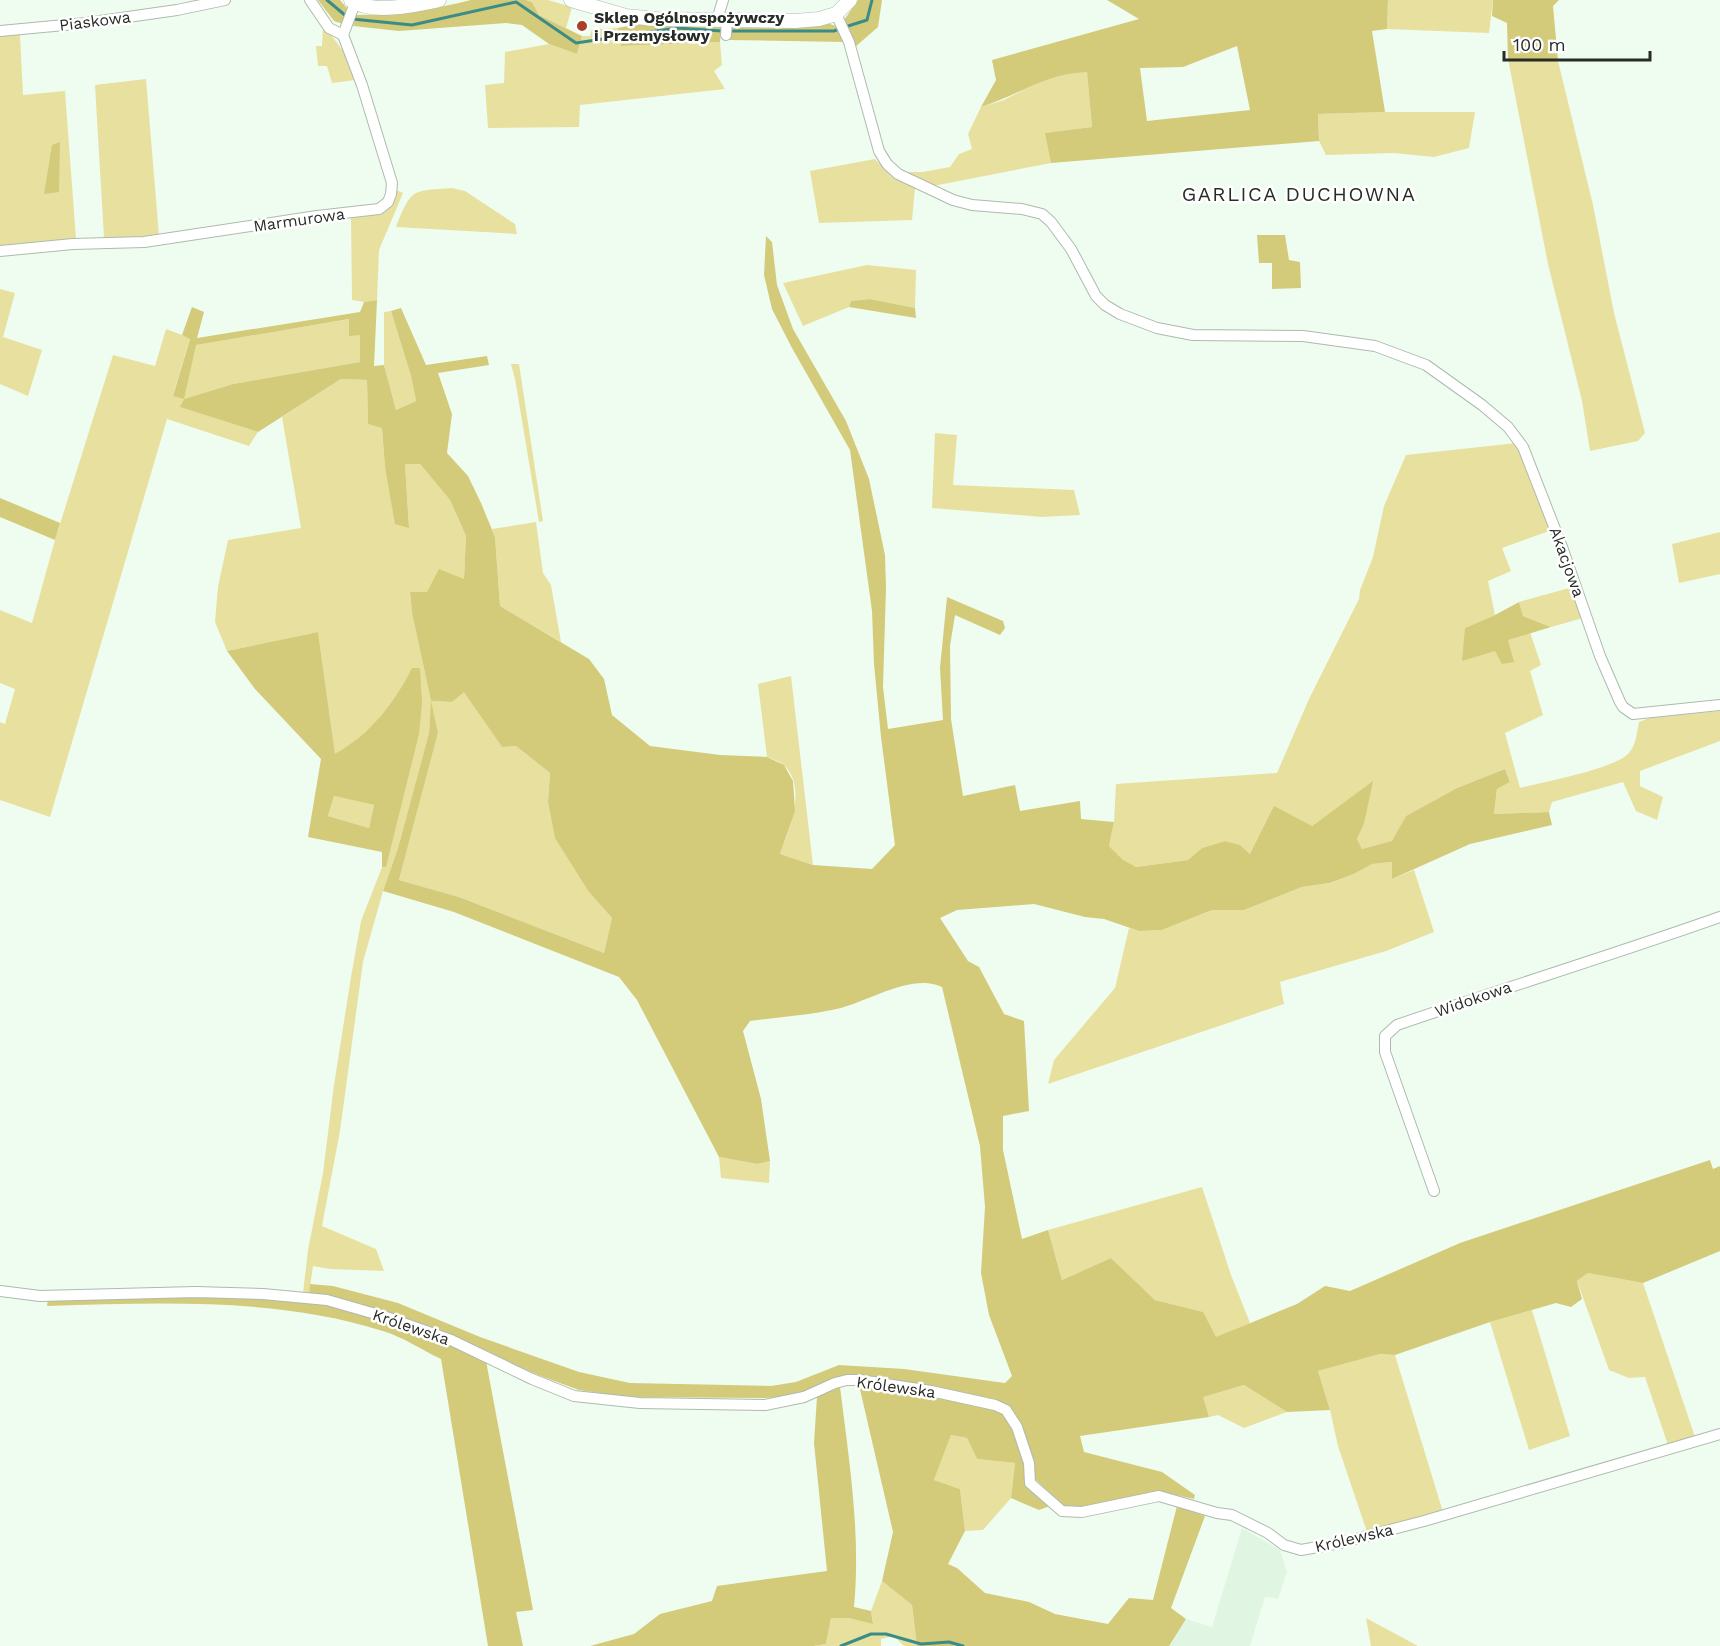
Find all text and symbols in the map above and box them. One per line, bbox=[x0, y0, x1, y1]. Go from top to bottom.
street label: Piaskowa bbox=[58, 7, 132, 35]
place label: Sklep Ogólnospożywczy i Przemysłowy bbox=[594, 8, 785, 45]
marker: Sklep Ogólnospożywczy i Przemysłowy bbox=[575, 19, 589, 33]
scale bar bbox=[1504, 24, 1650, 62]
text: 100 m bbox=[1513, 34, 1566, 55]
district label: GARLICA DUCHOWNA bbox=[1182, 182, 1416, 206]
street label: Marmurowa bbox=[252, 204, 346, 236]
street label: Akacjowa bbox=[1546, 524, 1588, 600]
street label: Widokowa bbox=[1432, 977, 1514, 1021]
street label: Królewska bbox=[370, 1305, 452, 1349]
street label: Królewska bbox=[855, 1372, 937, 1402]
street label: Królewska bbox=[1313, 1520, 1395, 1556]

